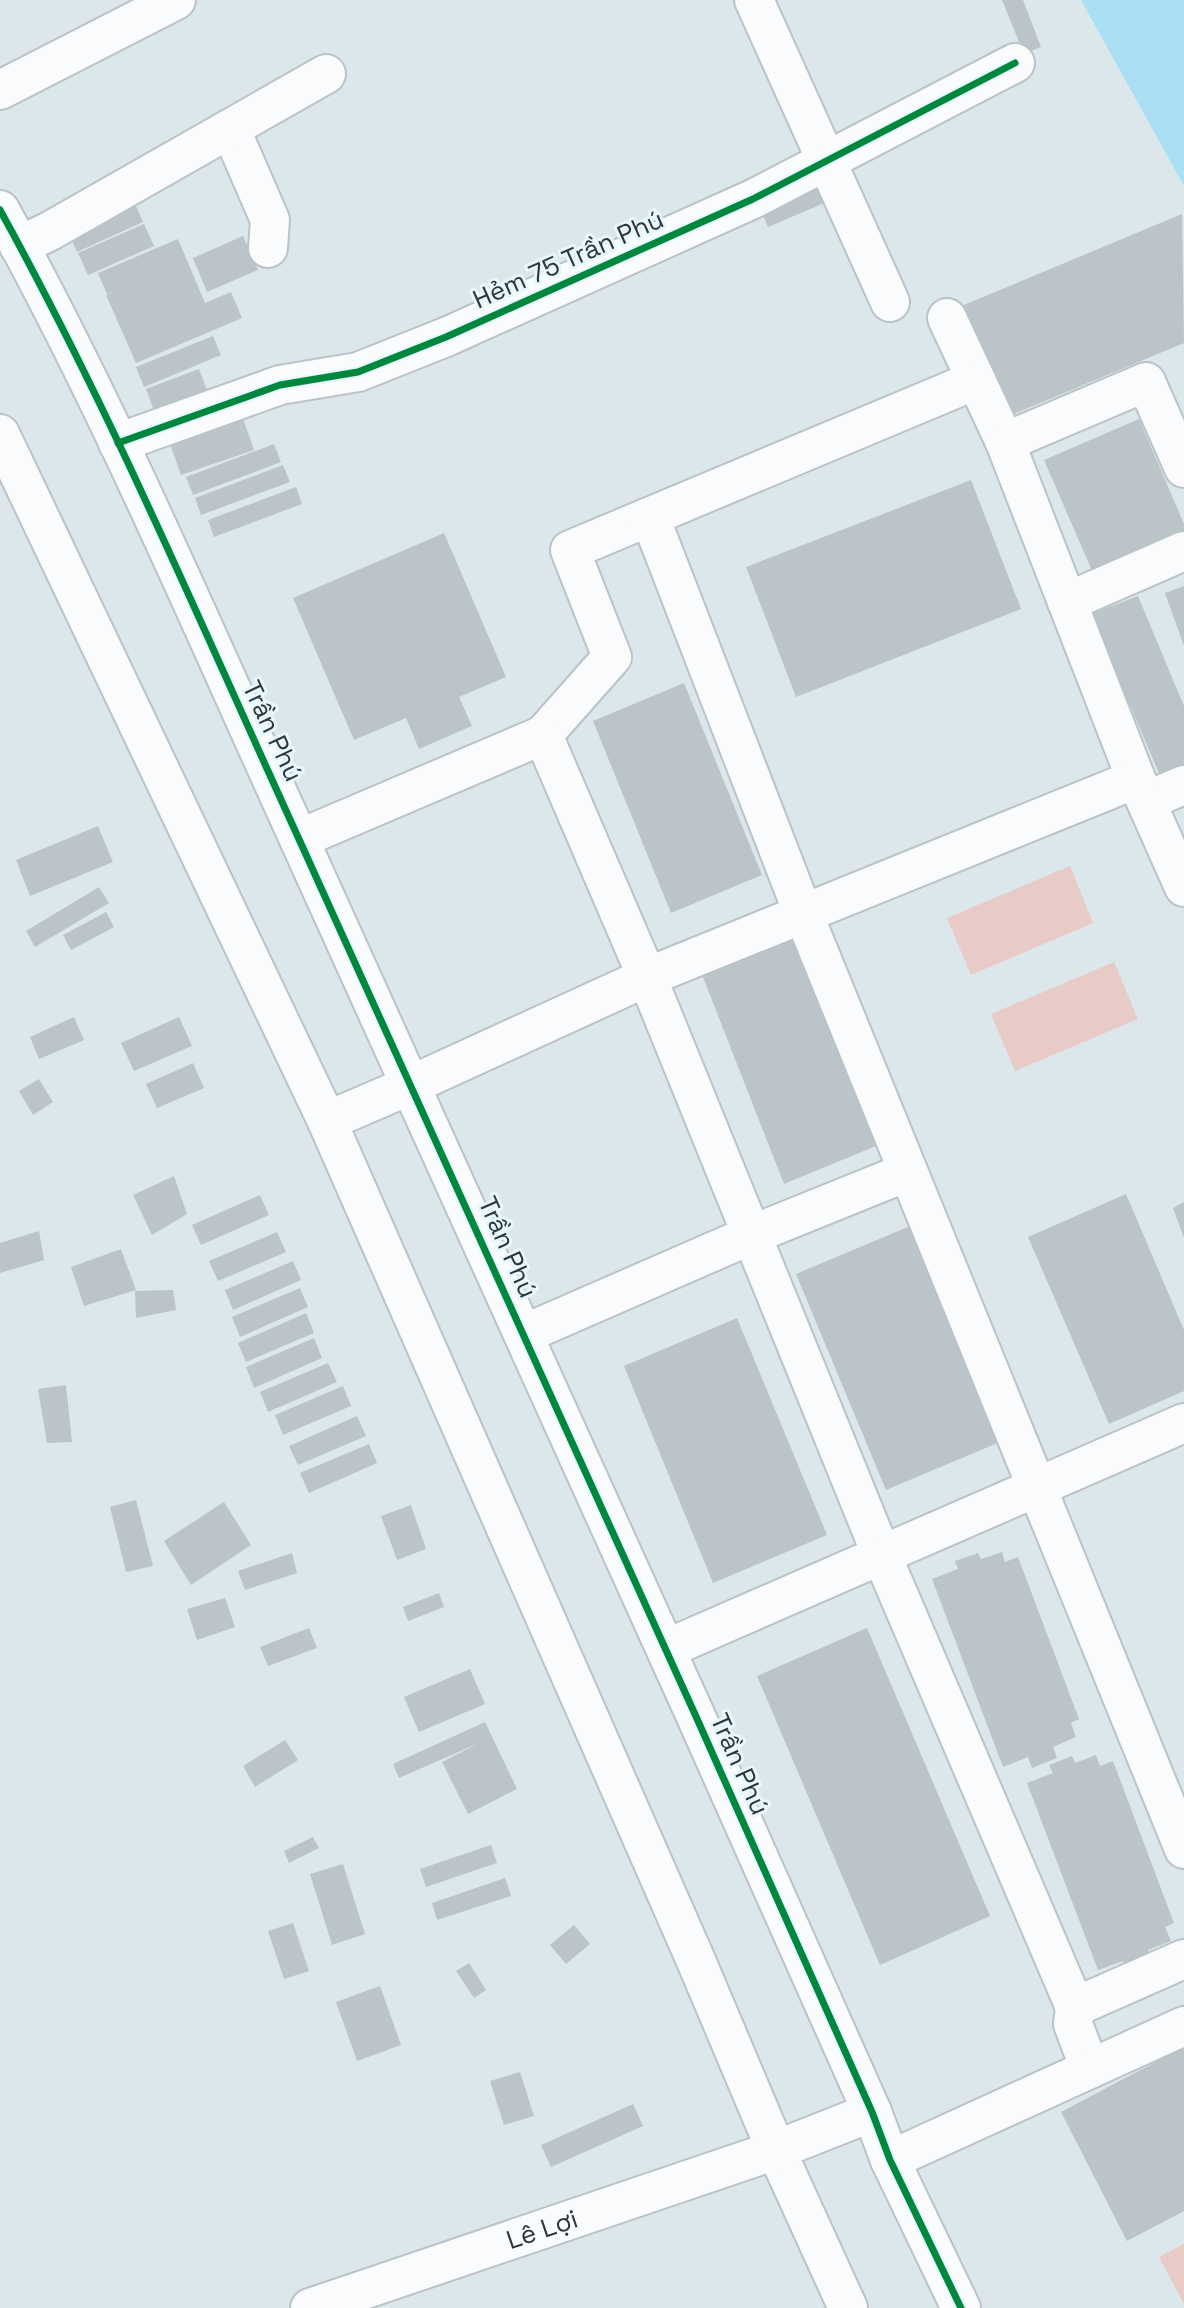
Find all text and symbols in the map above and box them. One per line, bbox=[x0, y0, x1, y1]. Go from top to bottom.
street label: Hẻm 75 Trần Phú bbox=[467, 202, 669, 316]
street label: Trần Phú bbox=[235, 675, 311, 787]
street label: Trần Phú bbox=[471, 1191, 545, 1303]
street label: Trần Phú bbox=[703, 1708, 777, 1820]
street label: Lê Lợi bbox=[502, 2201, 582, 2257]

